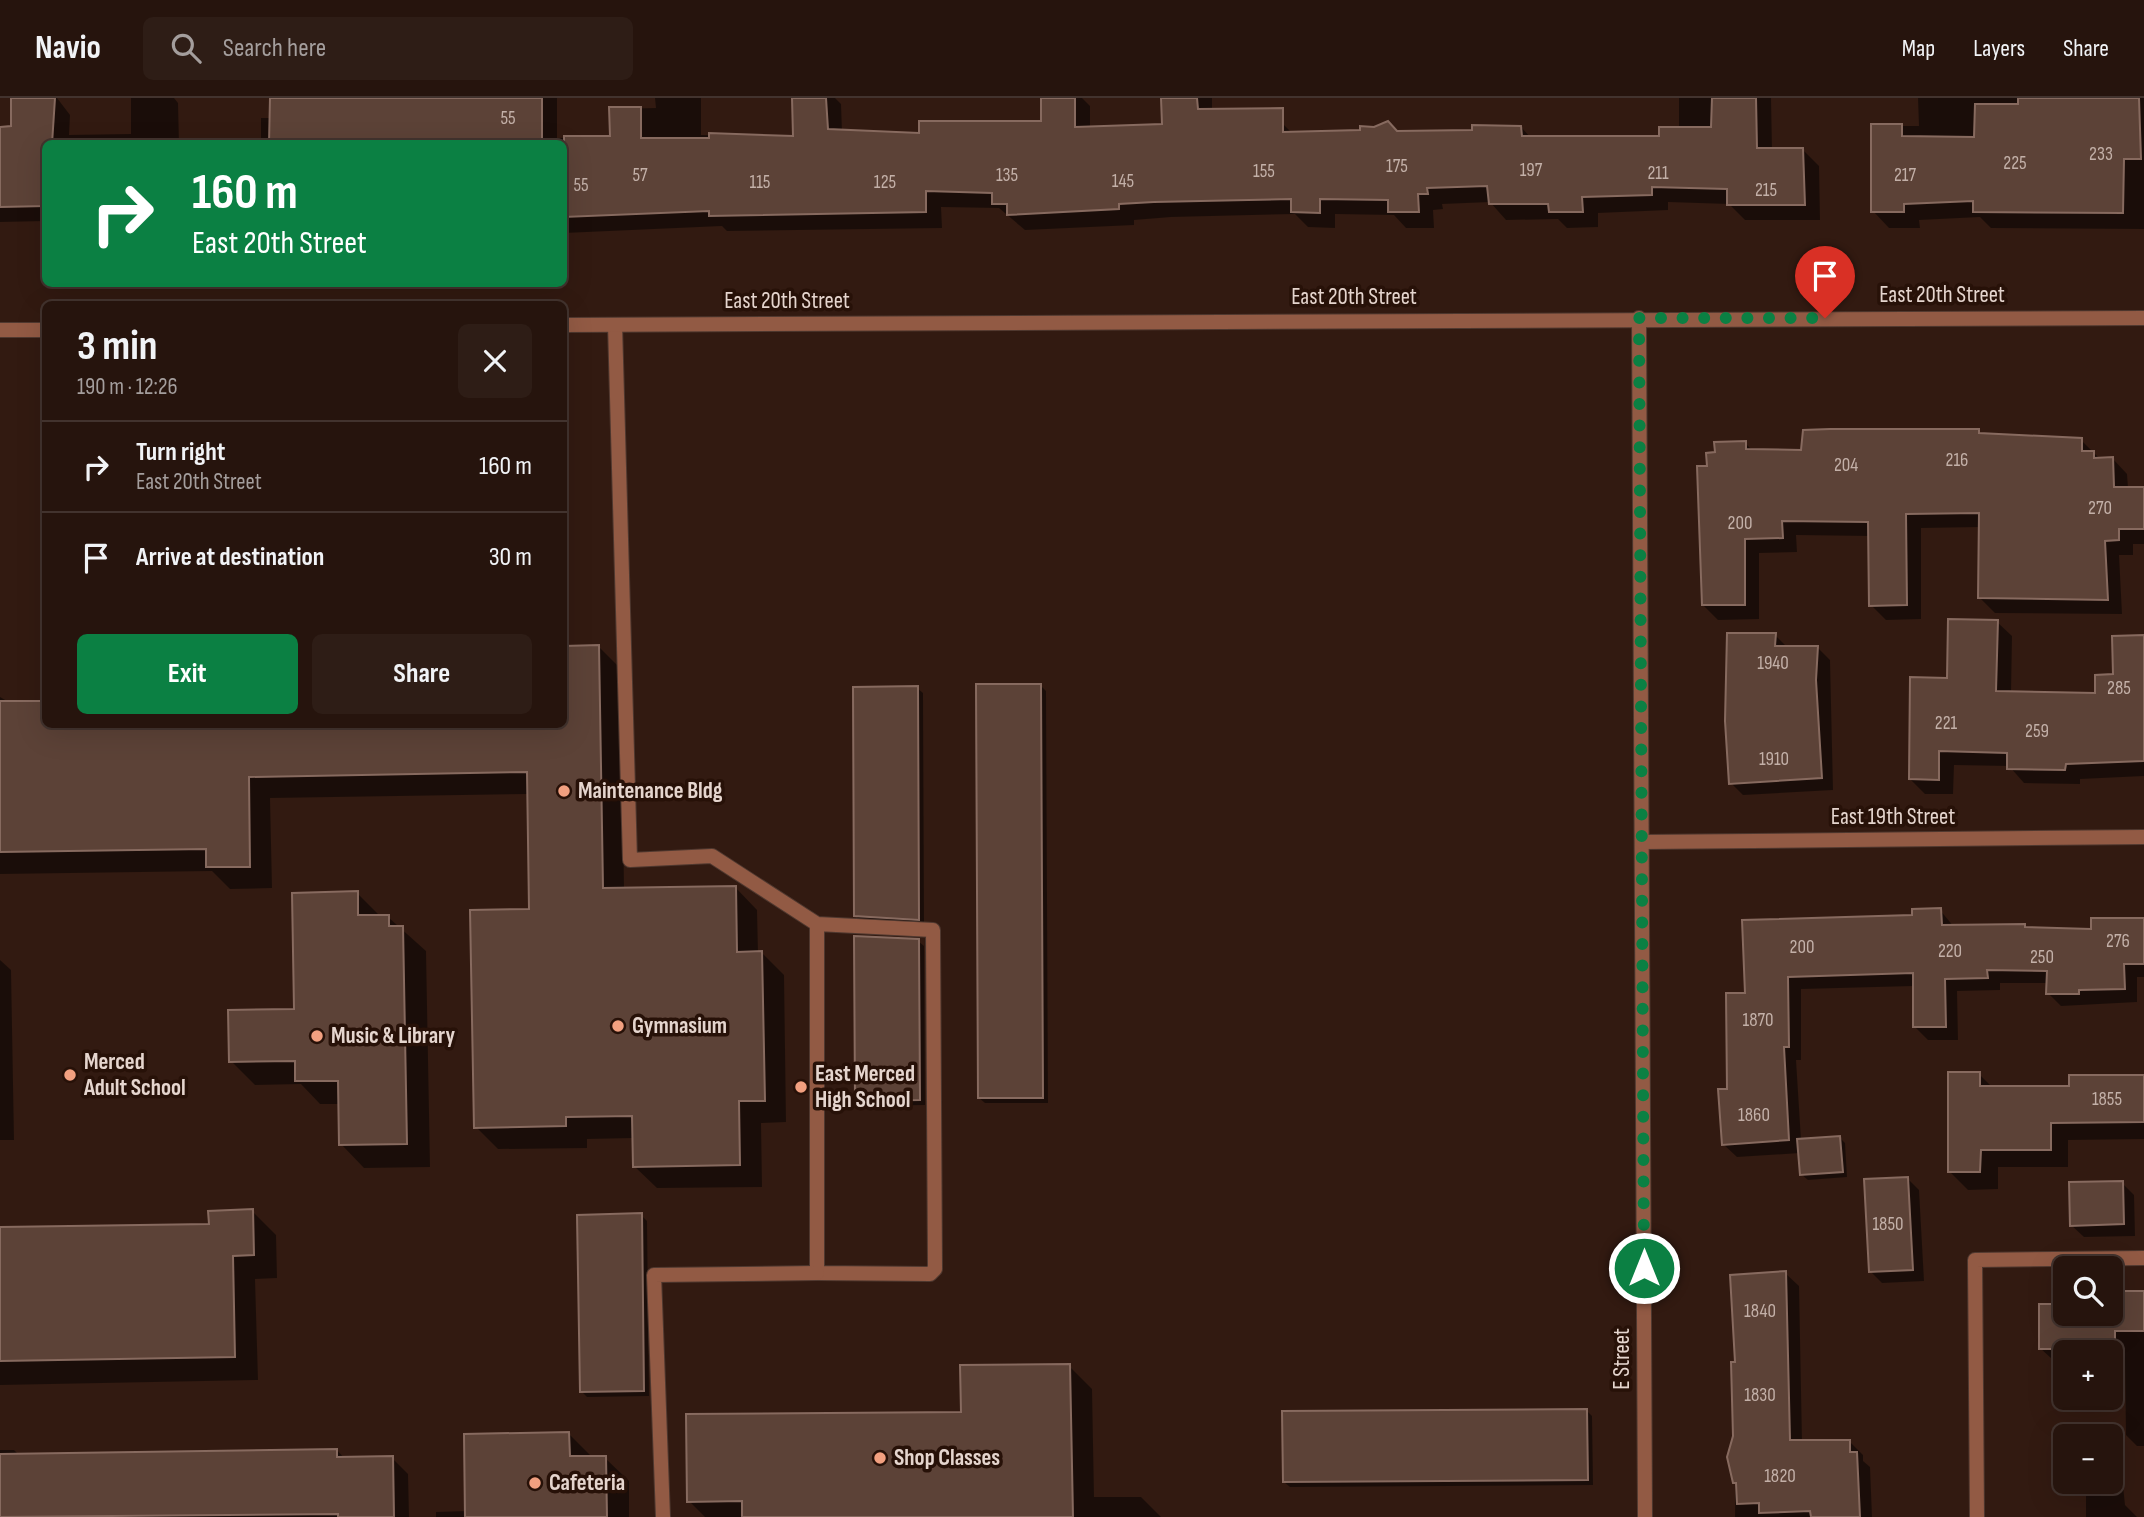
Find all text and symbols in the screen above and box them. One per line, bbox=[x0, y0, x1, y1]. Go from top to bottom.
search box bbox=[143, 17, 633, 80]
text: Navio bbox=[35, 28, 101, 68]
icon: search bbox=[167, 29, 205, 67]
text: Search here bbox=[223, 33, 326, 64]
text: Map bbox=[1902, 34, 1935, 63]
text: Layers bbox=[1973, 34, 2025, 63]
text: Share bbox=[2063, 34, 2109, 63]
house number: 55 bbox=[500, 107, 516, 130]
house number: 233 bbox=[2089, 143, 2113, 166]
house number: 225 bbox=[2003, 152, 2027, 175]
house number: 175 bbox=[1386, 155, 1408, 178]
house number: 197 bbox=[1520, 159, 1543, 182]
house number: 155 bbox=[1253, 160, 1275, 183]
house number: 211 bbox=[1647, 162, 1669, 185]
text: 160 m bbox=[192, 164, 298, 223]
house number: 57 bbox=[632, 164, 648, 187]
house number: 135 bbox=[996, 164, 1018, 187]
house number: 217 bbox=[1894, 164, 1916, 187]
icon: right bbox=[77, 168, 168, 259]
house number: 145 bbox=[1112, 170, 1134, 193]
house number: 115 bbox=[750, 171, 770, 194]
house number: 125 bbox=[874, 171, 896, 194]
house number: 55 bbox=[573, 174, 589, 197]
house number: 215 bbox=[1755, 179, 1777, 202]
text: East 20th Street bbox=[192, 224, 367, 263]
pin bbox=[1795, 246, 1855, 318]
icon: arrive bbox=[1806, 257, 1844, 295]
street label: East 20th Street bbox=[1879, 281, 2005, 309]
street label: East 20th Street bbox=[1291, 283, 1417, 311]
street label: East 20th Street bbox=[724, 287, 850, 315]
text: 3 min bbox=[77, 321, 157, 372]
button: close bbox=[458, 324, 532, 398]
text: 190 m · 12:26 bbox=[77, 373, 178, 401]
text: Turn right bbox=[136, 437, 225, 468]
icon: right bbox=[77, 448, 115, 486]
house number: 216 bbox=[1946, 449, 1968, 472]
text: 160 m bbox=[479, 451, 532, 482]
house number: 204 bbox=[1834, 454, 1858, 477]
text: East 20th Street bbox=[136, 468, 262, 496]
house number: 270 bbox=[2088, 497, 2112, 520]
house number: 200 bbox=[1728, 512, 1752, 535]
icon: arrive bbox=[77, 539, 115, 577]
text: Arrive at destination bbox=[136, 542, 324, 573]
text: 30 m bbox=[489, 542, 532, 573]
button: Exit bbox=[77, 634, 298, 714]
button: Share bbox=[312, 634, 532, 714]
house number: 1940 bbox=[1757, 652, 1789, 675]
house number: 285 bbox=[2107, 677, 2131, 700]
house number: 221 bbox=[1935, 712, 1958, 735]
house number: 259 bbox=[2025, 720, 2049, 743]
house number: 1910 bbox=[1759, 748, 1789, 771]
place label: Maintenance Bldg bbox=[578, 777, 723, 805]
marker: Maintenance Bldg bbox=[556, 783, 572, 799]
street label: East 19th Street bbox=[1831, 803, 1955, 831]
house number: 276 bbox=[2106, 930, 2130, 953]
house number: 200 bbox=[1790, 936, 1814, 959]
house number: 220 bbox=[1938, 940, 1962, 963]
house number: 250 bbox=[2030, 946, 2054, 969]
house number: 1870 bbox=[1743, 1009, 1773, 1032]
place label: Gymnasium bbox=[632, 1012, 727, 1040]
marker: Gymnasium bbox=[610, 1018, 626, 1034]
place label: Music & Library bbox=[331, 1022, 455, 1050]
marker: Music & Library bbox=[309, 1028, 325, 1044]
place label: Merced Adult School bbox=[83, 1048, 186, 1102]
place label: East Merced High School bbox=[815, 1060, 915, 1114]
marker: Merced Adult School bbox=[62, 1067, 78, 1083]
marker: East Merced High School bbox=[793, 1079, 809, 1095]
house number: 1855 bbox=[2092, 1088, 2122, 1111]
house number: 1860 bbox=[1738, 1104, 1770, 1127]
house number: 1850 bbox=[1872, 1213, 1904, 1236]
position arrow bbox=[1607, 1231, 1681, 1305]
map controls bbox=[2053, 1256, 2123, 1494]
button: search bbox=[2053, 1256, 2123, 1326]
house number: 1840 bbox=[1744, 1300, 1776, 1323]
street label: E Street bbox=[1608, 1328, 1636, 1390]
button: + bbox=[2053, 1340, 2123, 1410]
house number: 1830 bbox=[1744, 1384, 1776, 1407]
button: − bbox=[2053, 1424, 2123, 1494]
place label: Shop Classes bbox=[894, 1444, 1000, 1472]
marker: Shop Classes bbox=[872, 1450, 888, 1466]
house number: 1820 bbox=[1764, 1465, 1796, 1488]
place label: Cafeteria bbox=[549, 1469, 625, 1497]
marker: Cafeteria bbox=[527, 1475, 543, 1491]

